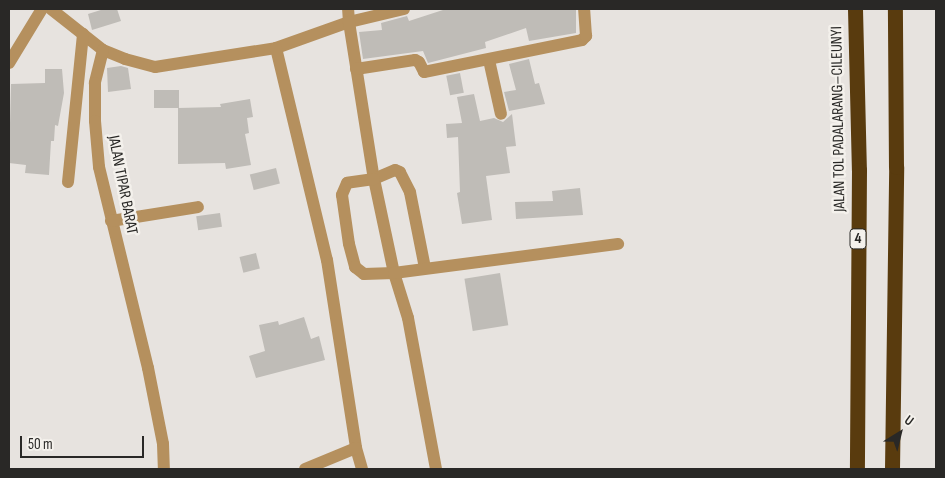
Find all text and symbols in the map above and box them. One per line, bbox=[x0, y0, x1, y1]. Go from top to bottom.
street label: JALAN TOL PADALARANG–CILEUNYI bbox=[828, 26, 850, 212]
street label: JALAN TIPAR BARAT bbox=[103, 134, 141, 236]
road number: 4 bbox=[849, 226, 867, 252]
north arrow bbox=[875, 408, 925, 458]
text: U bbox=[901, 411, 917, 429]
scale bar bbox=[22, 426, 146, 458]
text: 50 m bbox=[28, 435, 53, 454]

